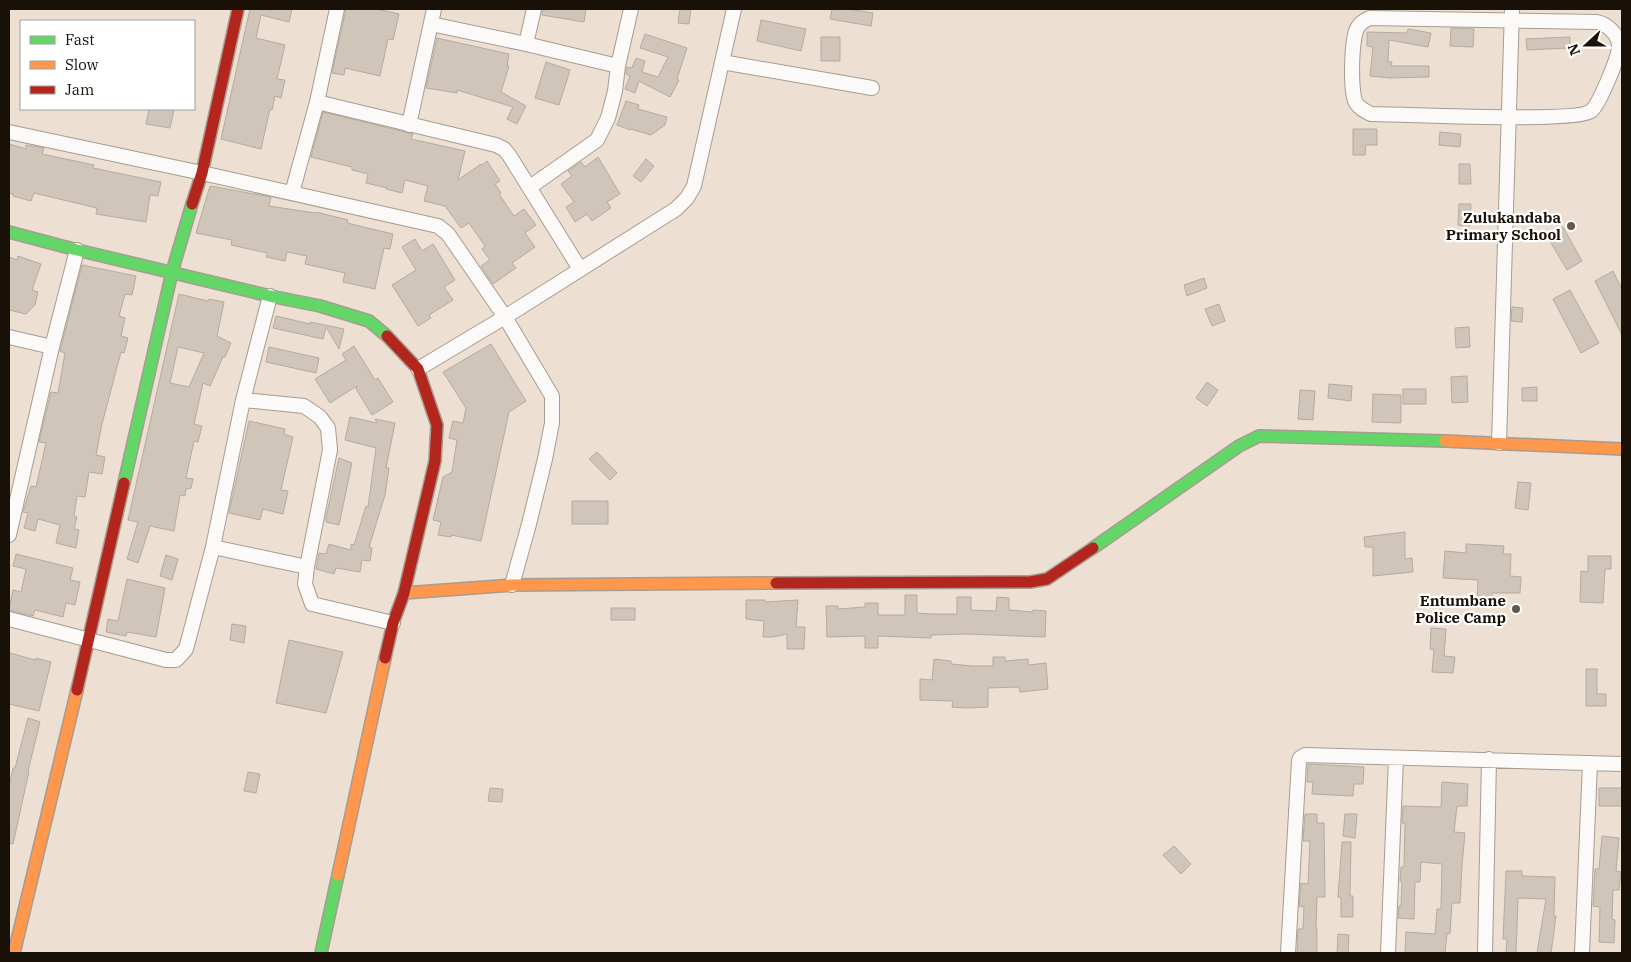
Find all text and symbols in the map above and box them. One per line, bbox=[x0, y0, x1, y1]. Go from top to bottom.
legend bbox=[20, 20, 195, 110]
north arrow bbox=[1561, 20, 1611, 70]
text: Fast bbox=[65, 30, 95, 49]
text: N bbox=[1563, 41, 1584, 58]
text: Slow bbox=[65, 55, 99, 74]
text: Jam bbox=[65, 80, 94, 99]
place label: Zulukandaba Primary School bbox=[1446, 208, 1561, 244]
marker: Zulukandaba Primary School bbox=[1565, 220, 1577, 232]
place label: Entumbane Police Camp bbox=[1415, 591, 1506, 627]
marker: Entumbane Police Camp bbox=[1510, 603, 1522, 615]

